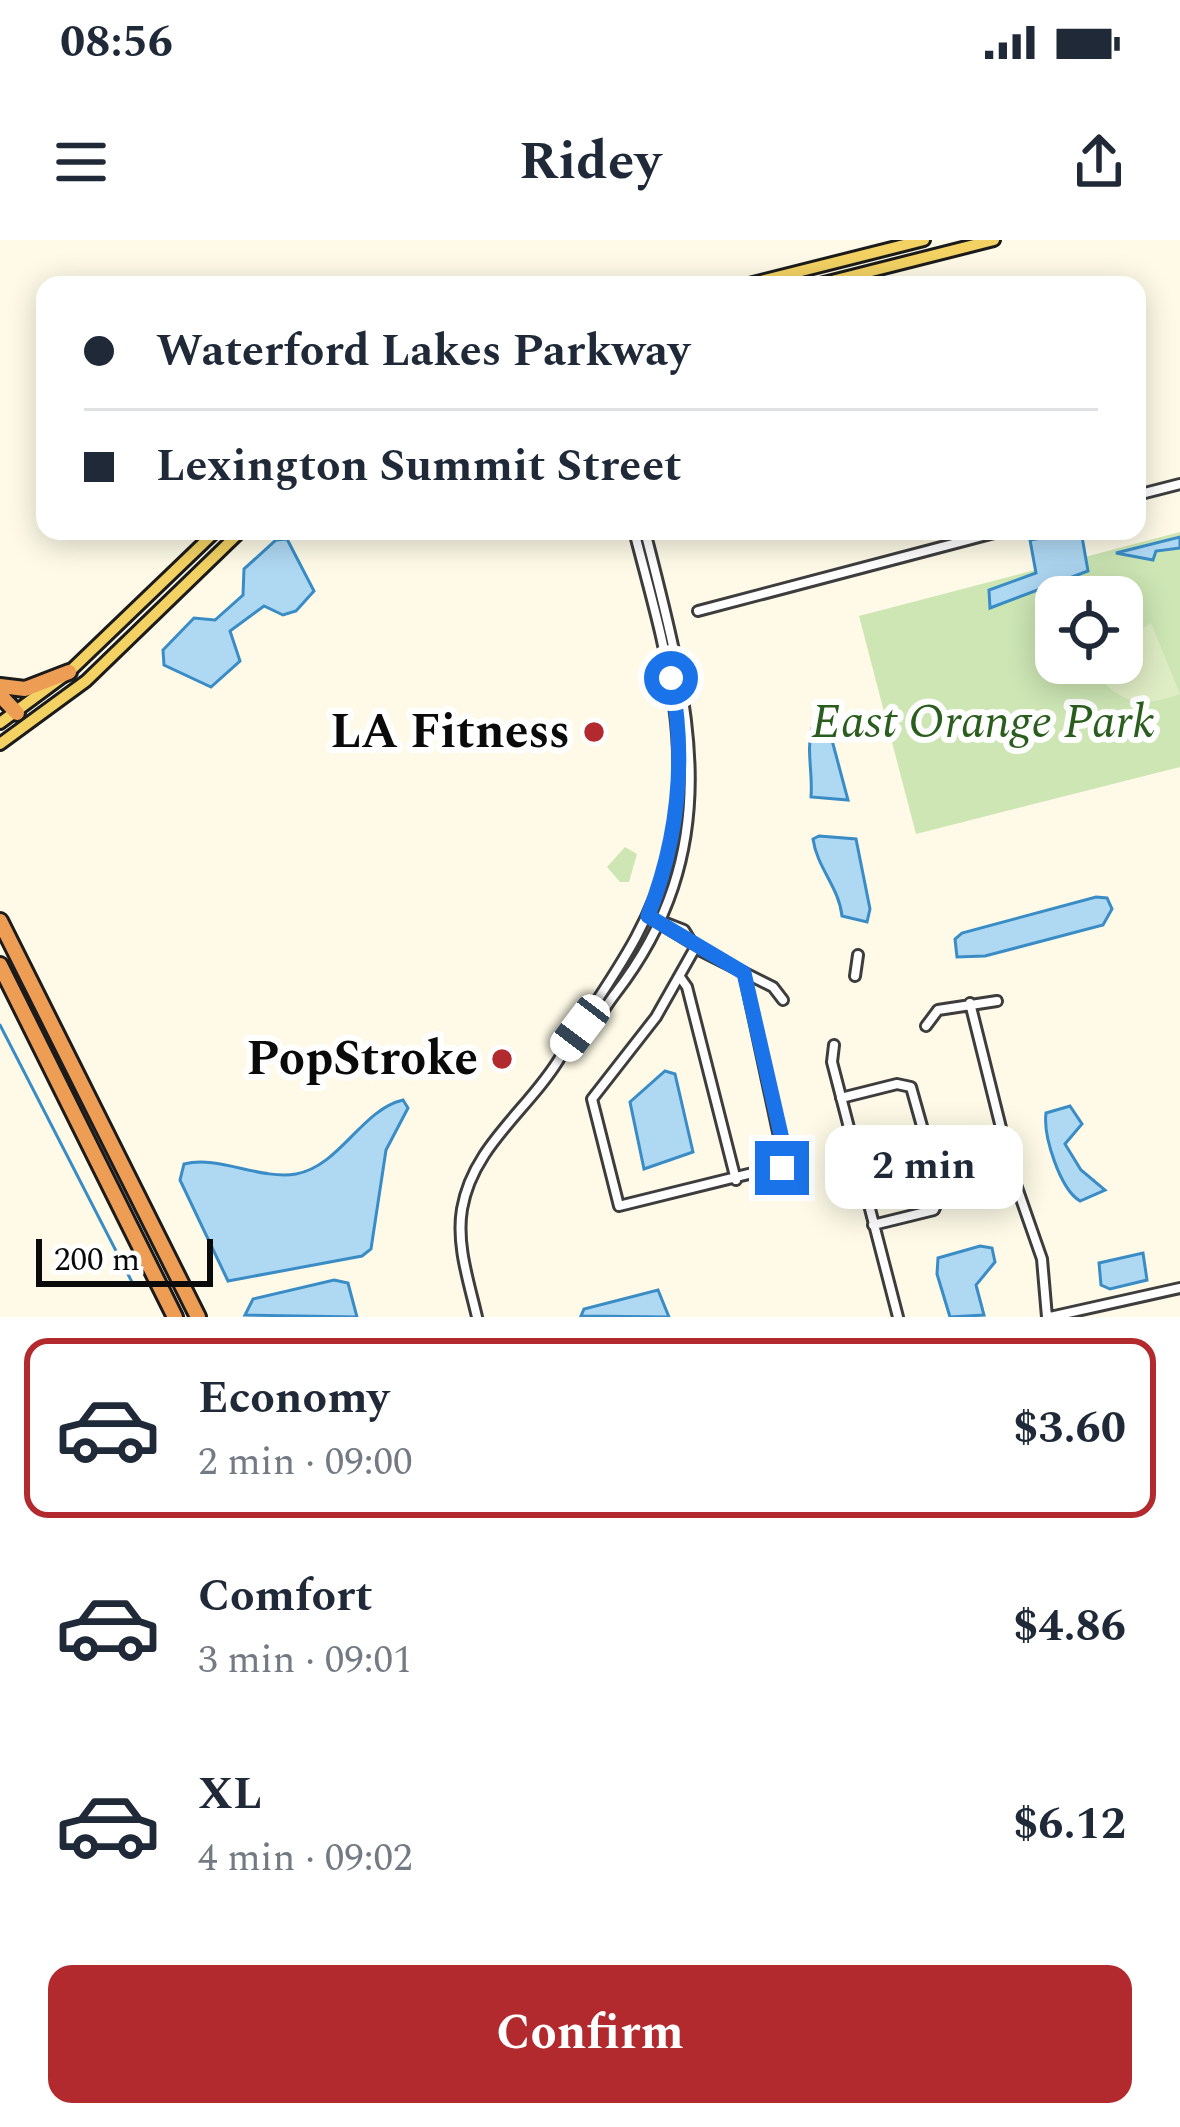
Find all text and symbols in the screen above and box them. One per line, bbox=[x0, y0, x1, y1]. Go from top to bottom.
text: 08:56 bbox=[60, 8, 173, 77]
text: Ridey bbox=[519, 121, 661, 203]
icon: menu bbox=[48, 129, 114, 195]
icon: share bbox=[1066, 129, 1132, 195]
text: Waterford Lakes Parkway bbox=[156, 317, 690, 386]
text: Lexington Summit Street bbox=[156, 432, 682, 501]
map controls bbox=[1035, 576, 1143, 684]
button: locate bbox=[1035, 576, 1143, 684]
route start bbox=[644, 651, 698, 705]
park label: East Orange Park bbox=[811, 686, 1155, 759]
place label: LA Fitness bbox=[330, 696, 570, 769]
marker: LA Fitness bbox=[581, 719, 607, 745]
car bbox=[544, 988, 616, 1068]
place label: PopStroke bbox=[246, 1023, 478, 1096]
marker: PopStroke bbox=[489, 1046, 515, 1072]
callout: 2 min bbox=[824, 1126, 1022, 1210]
text: 2 min bbox=[872, 1137, 976, 1196]
route end bbox=[755, 1141, 809, 1195]
scale bar bbox=[36, 1233, 213, 1286]
text: 200 m bbox=[54, 1235, 140, 1285]
text: Economy bbox=[198, 1364, 389, 1433]
icon: car bbox=[54, 1374, 162, 1482]
text: $3.60 bbox=[1013, 1394, 1126, 1463]
text: 2 min · 09:00 bbox=[198, 1433, 413, 1492]
text: Comfort bbox=[198, 1562, 373, 1631]
icon: car bbox=[54, 1572, 162, 1680]
text: $4.86 bbox=[1013, 1592, 1126, 1661]
text: 3 min · 09:01 bbox=[198, 1631, 413, 1690]
text: XL bbox=[198, 1760, 262, 1829]
icon: car bbox=[54, 1770, 162, 1878]
text: $6.12 bbox=[1013, 1790, 1126, 1859]
text: 4 min · 09:02 bbox=[198, 1829, 413, 1888]
button: Confirm bbox=[48, 1965, 1132, 2103]

